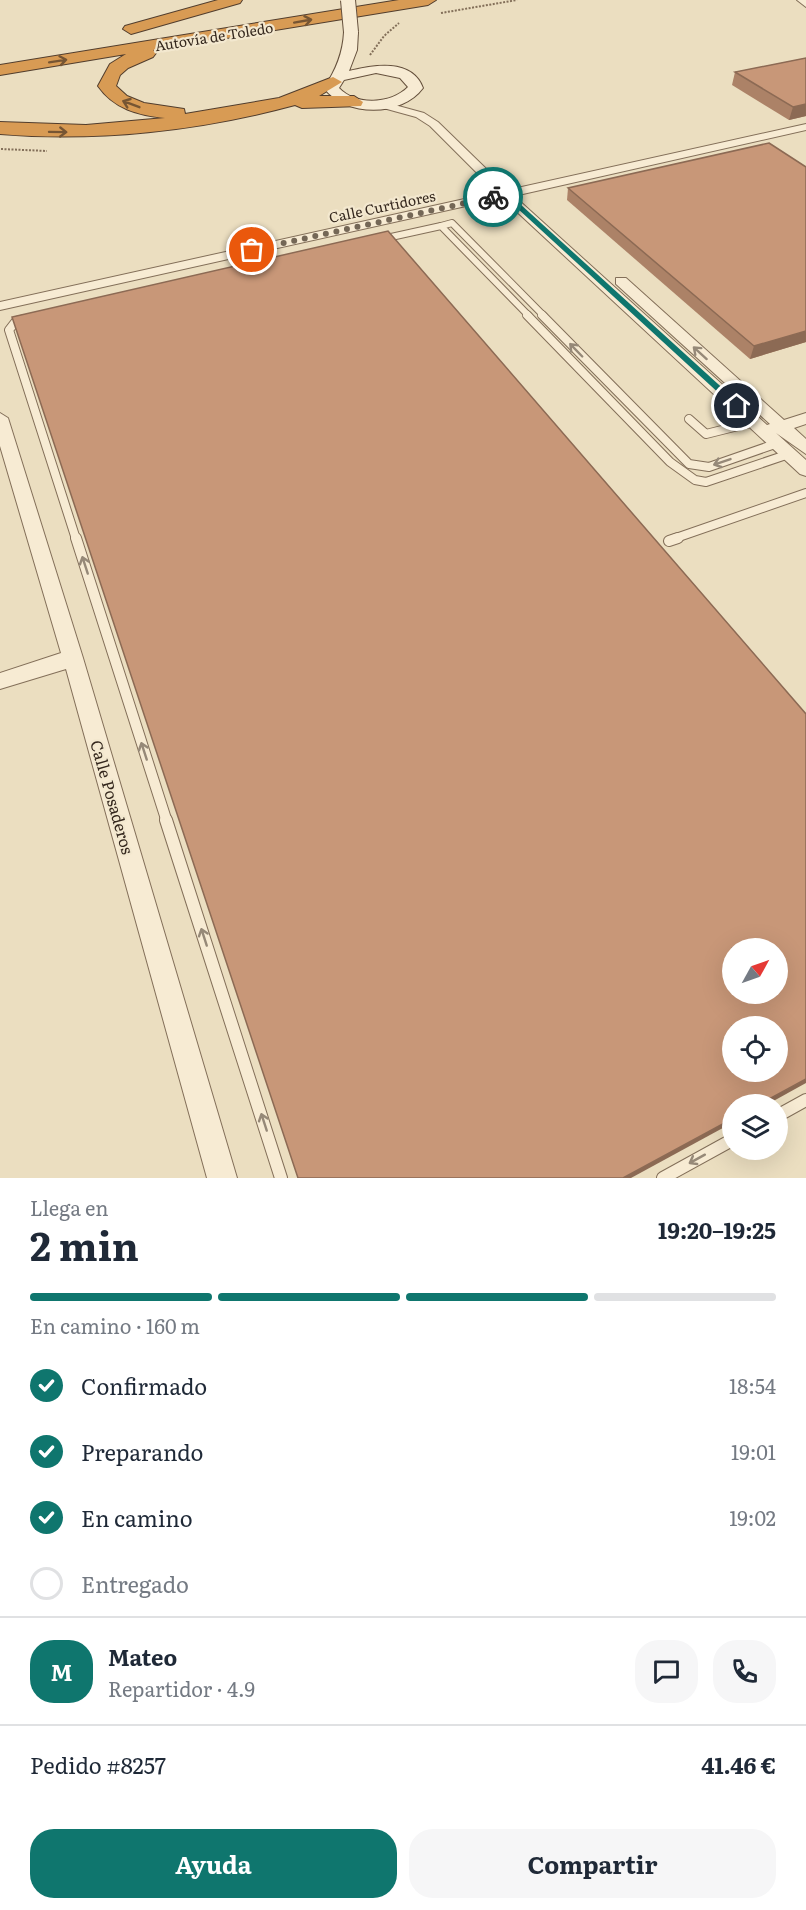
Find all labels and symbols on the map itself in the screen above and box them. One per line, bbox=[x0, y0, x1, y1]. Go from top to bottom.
one-way arrow bbox=[292, 15, 312, 26]
street label: Autovía de Toledo bbox=[153, 17, 275, 55]
one-way arrow bbox=[47, 55, 67, 66]
one-way arrow bbox=[122, 98, 141, 109]
one-way arrow bbox=[48, 126, 68, 138]
courier bbox=[463, 167, 523, 227]
street label: Calle Curtidores bbox=[327, 185, 437, 227]
pin bbox=[226, 224, 277, 275]
one-way arrow bbox=[569, 343, 584, 358]
one-way arrow bbox=[693, 346, 708, 360]
pin bbox=[711, 380, 762, 431]
one-way arrow bbox=[713, 458, 732, 469]
one-way arrow bbox=[79, 556, 90, 575]
street label: Calle Posaderos bbox=[85, 737, 141, 857]
one-way arrow bbox=[138, 742, 149, 761]
one-way arrow bbox=[198, 928, 209, 947]
north arrow bbox=[722, 938, 788, 1004]
one-way arrow bbox=[257, 1113, 268, 1132]
one-way arrow bbox=[689, 1154, 707, 1165]

